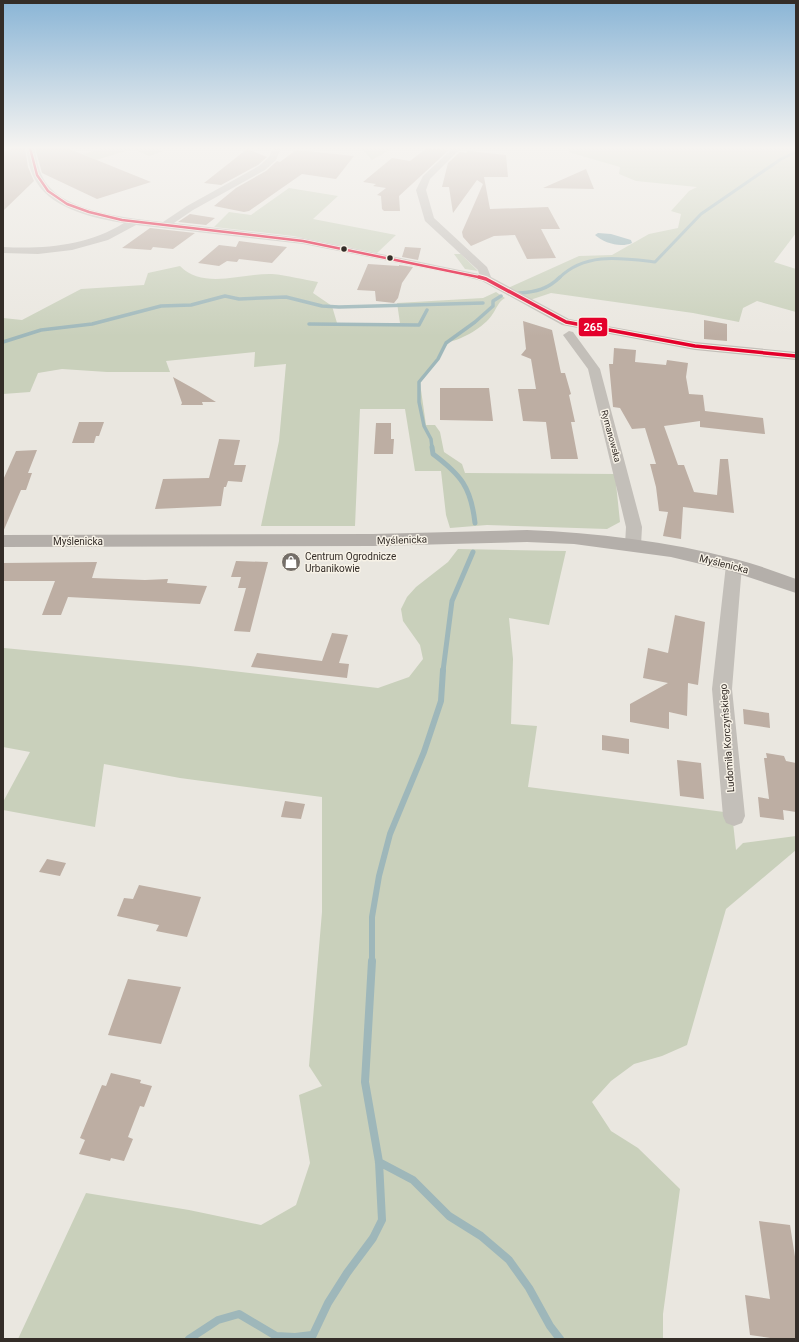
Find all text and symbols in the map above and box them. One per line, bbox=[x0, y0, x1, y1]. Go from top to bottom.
unlabelled marker bbox=[339, 244, 349, 254]
unlabelled marker bbox=[385, 253, 395, 263]
line badge: 265 bbox=[578, 317, 608, 337]
text: 265 bbox=[584, 321, 602, 334]
street label: Rymanowska bbox=[599, 409, 623, 463]
street label: Myślenicka bbox=[377, 534, 427, 546]
street label: Myślenicka bbox=[53, 536, 103, 547]
shop icon: Centrum Ogrodnicze Urbanikowie bbox=[280, 551, 302, 573]
place label: Centrum Ogrodnicze Urbanikowie bbox=[305, 551, 396, 574]
street label: Myślenicka bbox=[698, 553, 750, 575]
street label: Ludomiła Korczyńskiego bbox=[718, 683, 736, 793]

